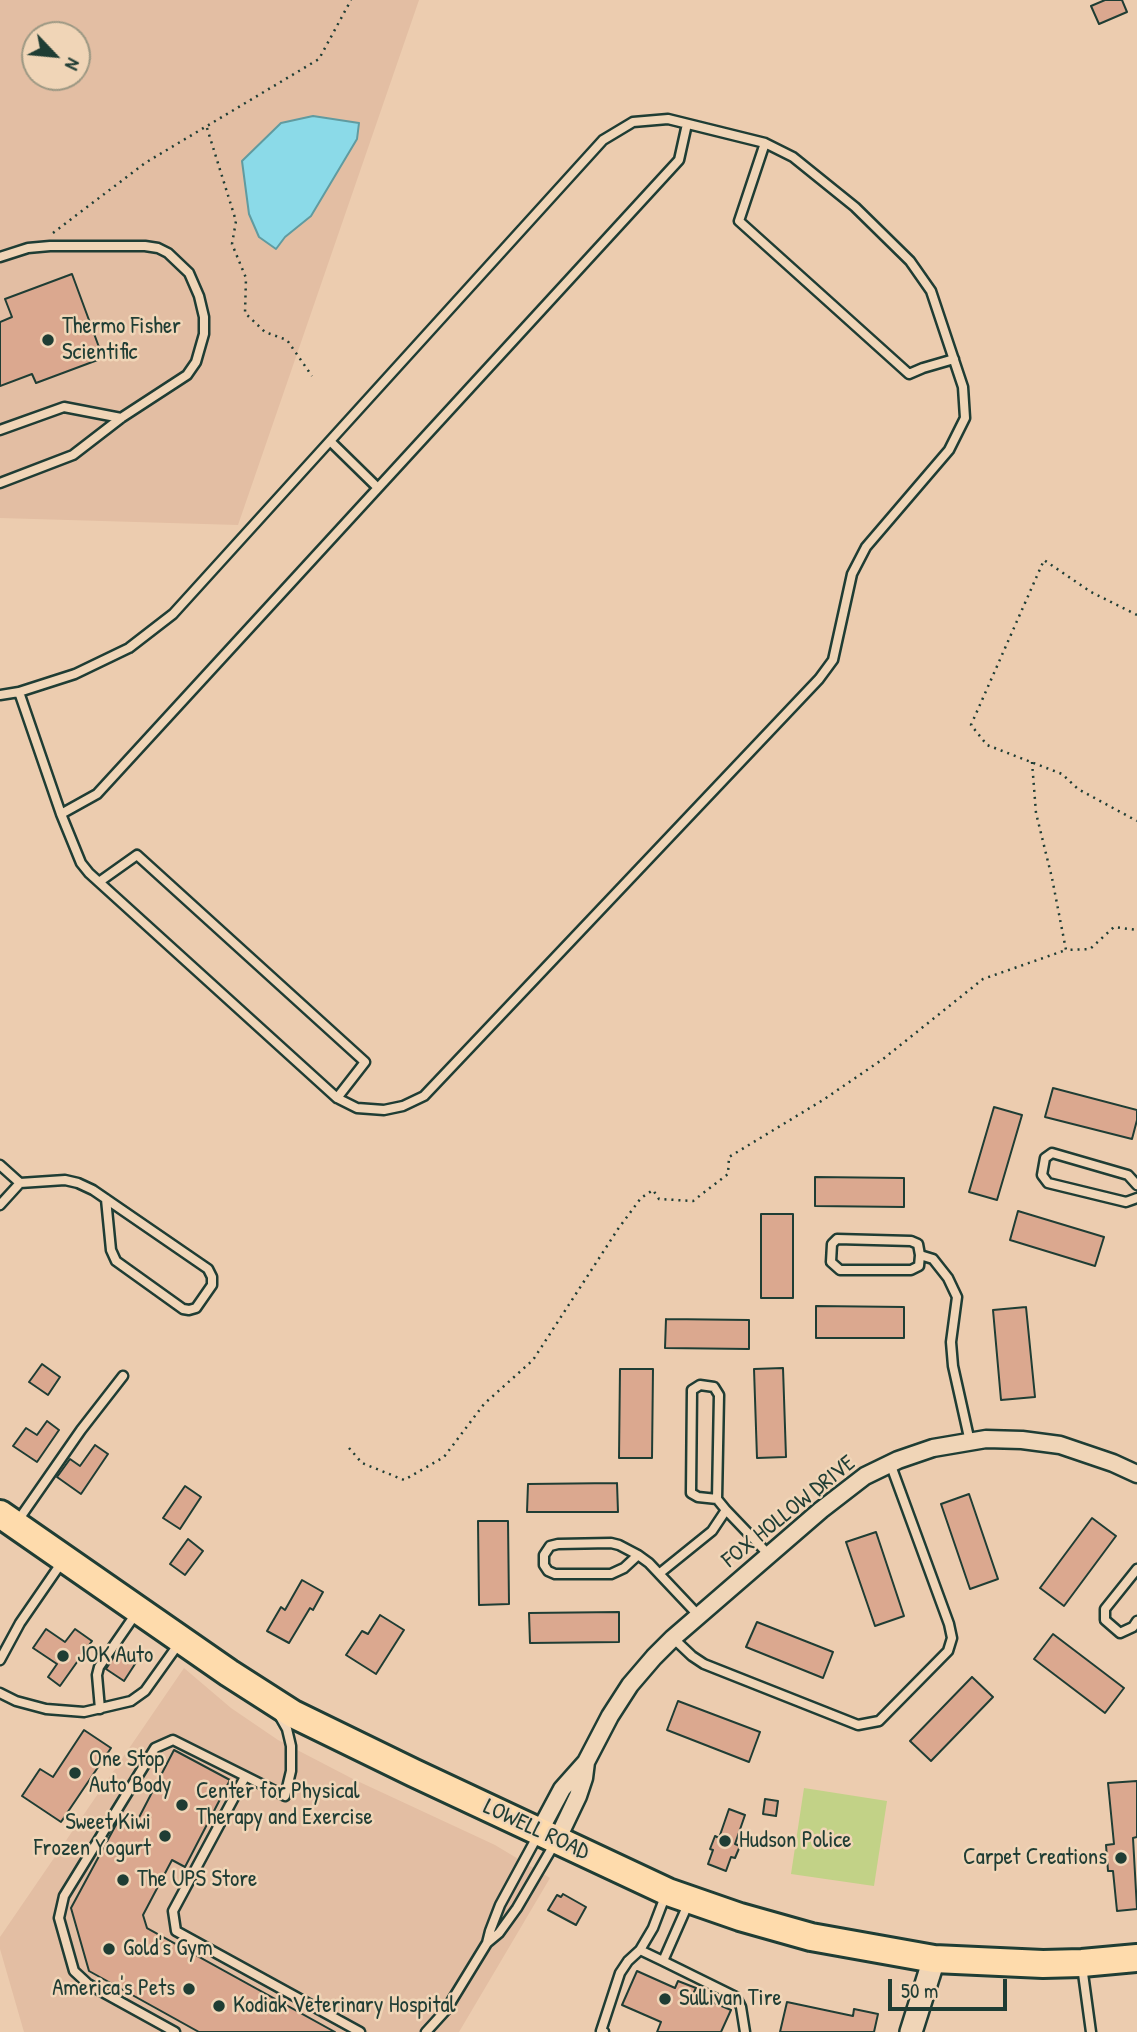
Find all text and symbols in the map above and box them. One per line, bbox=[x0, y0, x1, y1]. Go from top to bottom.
north arrow bbox=[21, 21, 91, 91]
text: N bbox=[59, 54, 87, 75]
place label: Thermo Fisher Scientific bbox=[62, 313, 181, 367]
marker: Thermo Fisher Scientific bbox=[40, 332, 56, 348]
street label: FOX HOLLOW DRIVE bbox=[717, 1450, 861, 1574]
place label: JOK Auto bbox=[77, 1642, 153, 1670]
marker: JOK Auto bbox=[55, 1648, 71, 1664]
place label: One Stop Auto Body bbox=[89, 1746, 172, 1800]
marker: One Stop Auto Body bbox=[67, 1765, 83, 1781]
place label: Center for Physical Therapy and Exercise bbox=[196, 1778, 373, 1832]
street label: LOWELL ROAD bbox=[479, 1794, 593, 1866]
marker: Center for Physical Therapy and Exercise bbox=[174, 1797, 190, 1813]
place label: Sweet Kiwi Frozen Yogurt bbox=[34, 1809, 151, 1863]
place label: Hudson Police bbox=[739, 1827, 851, 1855]
marker: Sweet Kiwi Frozen Yogurt bbox=[157, 1828, 173, 1844]
marker: Hudson Police bbox=[717, 1833, 733, 1849]
place label: Carpet Creations bbox=[963, 1844, 1107, 1872]
marker: Carpet Creations bbox=[1113, 1850, 1129, 1866]
place label: The UPS Store bbox=[137, 1866, 257, 1894]
marker: The UPS Store bbox=[115, 1872, 131, 1888]
place label: Gold's Gym bbox=[123, 1935, 213, 1963]
marker: Gold's Gym bbox=[101, 1941, 117, 1957]
scale bar bbox=[892, 1966, 1011, 2010]
place label: America's Pets bbox=[52, 1975, 175, 2003]
text: 50 m bbox=[901, 1976, 938, 2005]
marker: America's Pets bbox=[181, 1981, 197, 1997]
place label: Sullivan Tire bbox=[679, 1985, 782, 2013]
marker: Sullivan Tire bbox=[657, 1991, 673, 2007]
place label: Kodiak Veterinary Hospital bbox=[233, 1992, 456, 2020]
marker: Kodiak Veterinary Hospital bbox=[211, 1998, 227, 2014]

